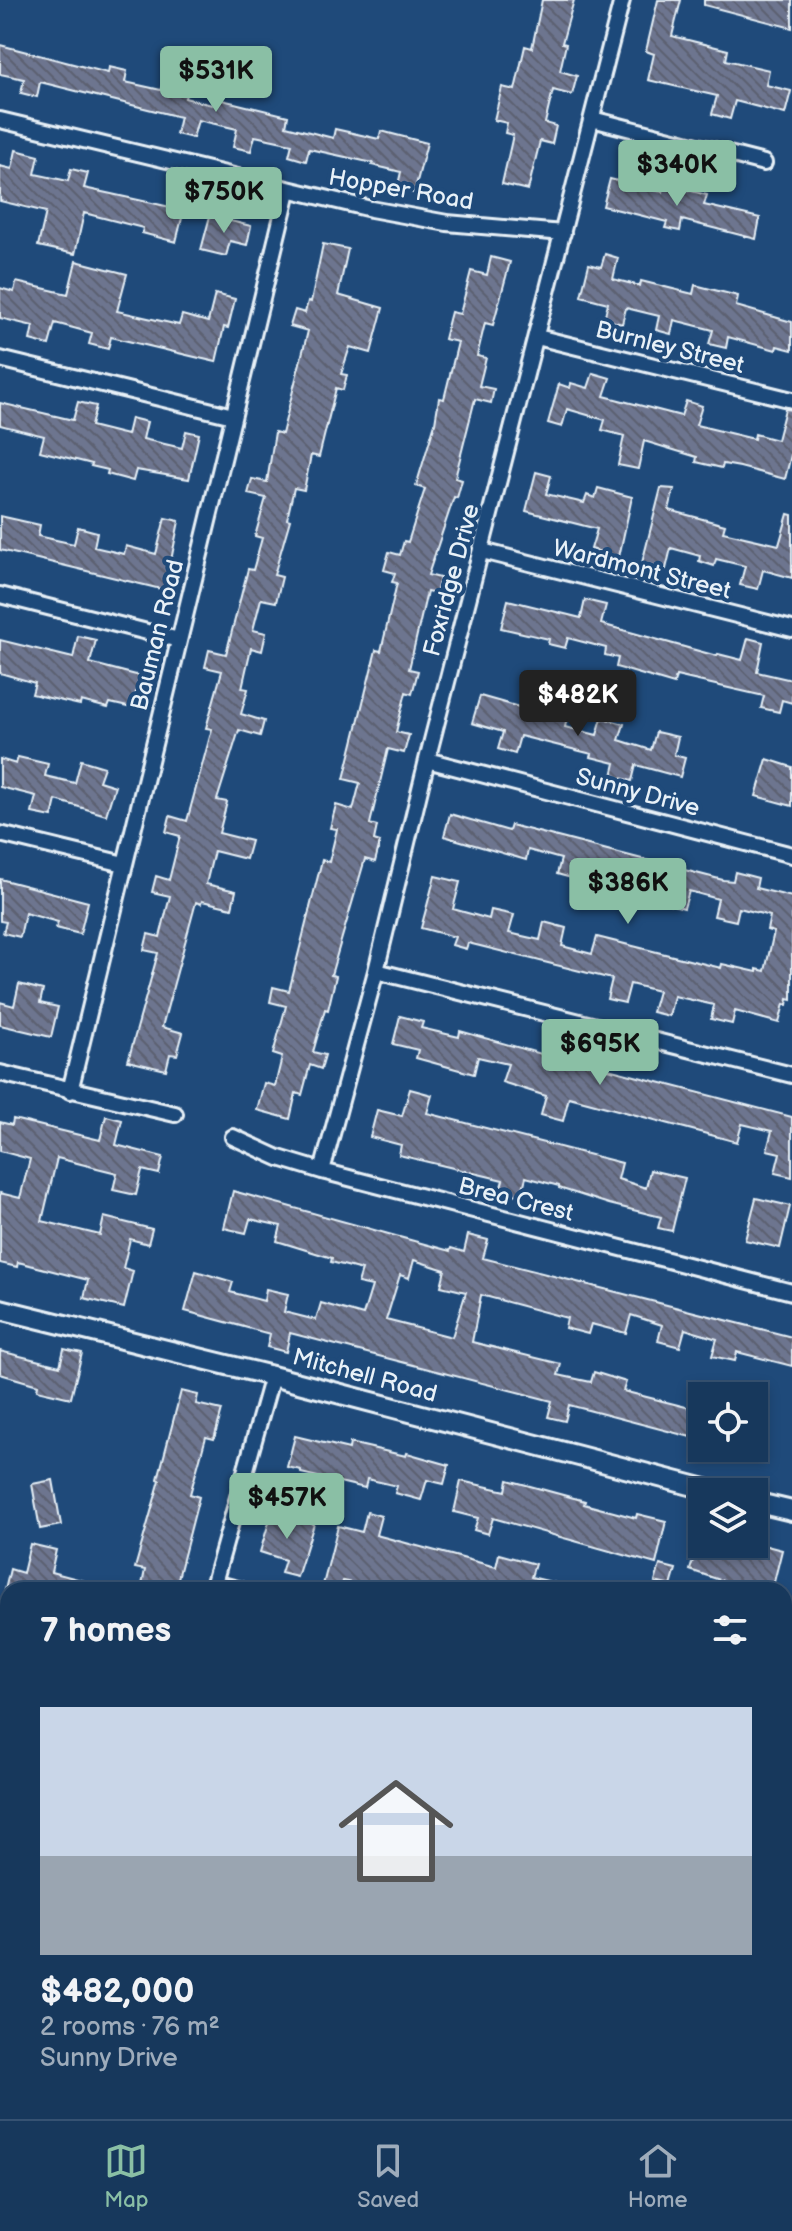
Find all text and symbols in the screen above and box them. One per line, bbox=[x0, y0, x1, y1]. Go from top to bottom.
pin: $531K bbox=[160, 46, 272, 114]
text: $531K bbox=[178, 56, 254, 87]
pin: $340K bbox=[621, 140, 733, 208]
text: $340K bbox=[636, 150, 718, 181]
street label: Hopper Road bbox=[326, 162, 476, 216]
pin: $750K bbox=[168, 167, 280, 235]
text: $750K bbox=[184, 177, 264, 208]
street label: Burnley Street bbox=[592, 315, 748, 380]
street label: Foxridge Drive bbox=[417, 501, 486, 660]
street label: Wardmont Street bbox=[550, 533, 734, 606]
street label: Bauman Road bbox=[125, 556, 190, 714]
pin: $482K bbox=[522, 670, 634, 738]
text: $482K bbox=[537, 680, 619, 711]
street label: Sunny Drive bbox=[573, 762, 703, 823]
pin: $386K bbox=[572, 858, 684, 926]
text: $386K bbox=[587, 868, 669, 899]
pin: $695K bbox=[544, 1019, 656, 1087]
text: $695K bbox=[560, 1029, 640, 1060]
street label: Brea Crest bbox=[455, 1171, 577, 1228]
street label: Mitchell Road bbox=[289, 1342, 440, 1409]
map controls bbox=[688, 1382, 768, 1558]
button: locate bbox=[688, 1382, 768, 1462]
pin: $457K bbox=[231, 1473, 343, 1541]
button: layers bbox=[688, 1478, 768, 1558]
text: $457K bbox=[247, 1483, 327, 1514]
icon: filters bbox=[708, 1608, 752, 1652]
text: 7 homes bbox=[40, 1610, 171, 1651]
icon: home bbox=[324, 1759, 468, 1903]
text: $482,000 bbox=[40, 1971, 194, 2012]
text: 2 rooms · 76 m² bbox=[40, 2012, 220, 2043]
text: Sunny Drive bbox=[40, 2043, 178, 2074]
tab: Map bbox=[104, 2139, 149, 2214]
tab: Saved bbox=[357, 2139, 419, 2214]
tab: Home bbox=[628, 2139, 688, 2214]

